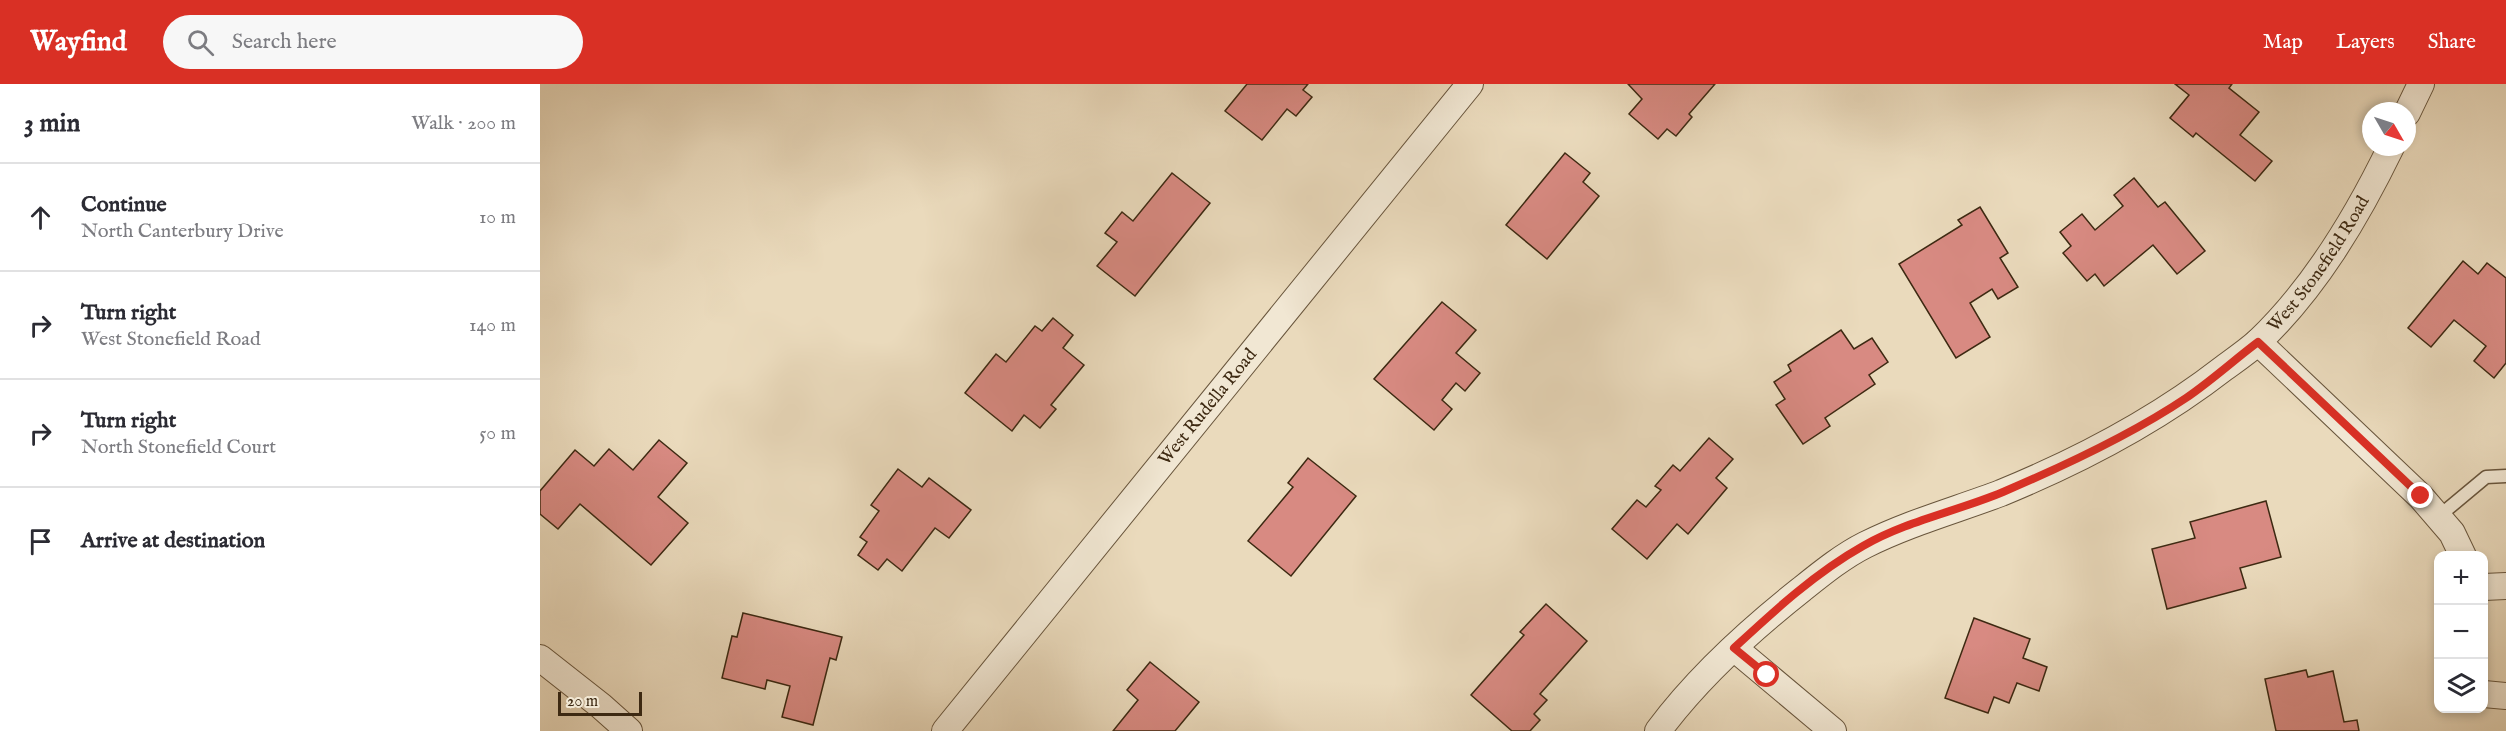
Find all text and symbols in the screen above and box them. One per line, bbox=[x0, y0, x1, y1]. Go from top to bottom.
search box bbox=[163, 15, 583, 69]
text: Wayfind bbox=[30, 25, 127, 60]
icon: search bbox=[184, 26, 217, 59]
text: Search here bbox=[232, 28, 337, 56]
text: Map bbox=[2263, 29, 2303, 56]
text: Layers bbox=[2336, 29, 2395, 56]
text: Share bbox=[2428, 29, 2476, 56]
north arrow bbox=[2362, 102, 2416, 156]
text: 3 min bbox=[24, 107, 80, 140]
text: Walk · 200 m bbox=[411, 111, 516, 136]
text: Continue bbox=[81, 191, 167, 219]
street label: West Stonefield Road bbox=[2263, 192, 2375, 337]
icon: ahead bbox=[24, 201, 57, 234]
text: 10 m bbox=[479, 205, 516, 230]
text: North Canterbury Drive bbox=[81, 219, 284, 244]
text: Turn right bbox=[81, 299, 176, 327]
icon: right bbox=[24, 309, 57, 342]
text: 140 m bbox=[469, 313, 516, 338]
text: West Stonefield Road bbox=[81, 327, 261, 352]
street label: West Rudella Road bbox=[1153, 344, 1262, 470]
text: Turn right bbox=[81, 407, 176, 435]
icon: right bbox=[24, 417, 57, 450]
text: 50 m bbox=[479, 421, 516, 446]
text: North Stonefield Court bbox=[81, 435, 276, 460]
route end bbox=[2407, 482, 2433, 508]
icon: arrive bbox=[24, 525, 57, 558]
text: Arrive at destination bbox=[81, 527, 265, 555]
map controls bbox=[2434, 551, 2488, 713]
button: + bbox=[2434, 551, 2488, 605]
button: − bbox=[2434, 605, 2488, 659]
button: layers bbox=[2434, 659, 2488, 713]
route start bbox=[1753, 661, 1779, 687]
scale bar bbox=[558, 689, 642, 716]
text: 20 m bbox=[567, 692, 598, 712]

